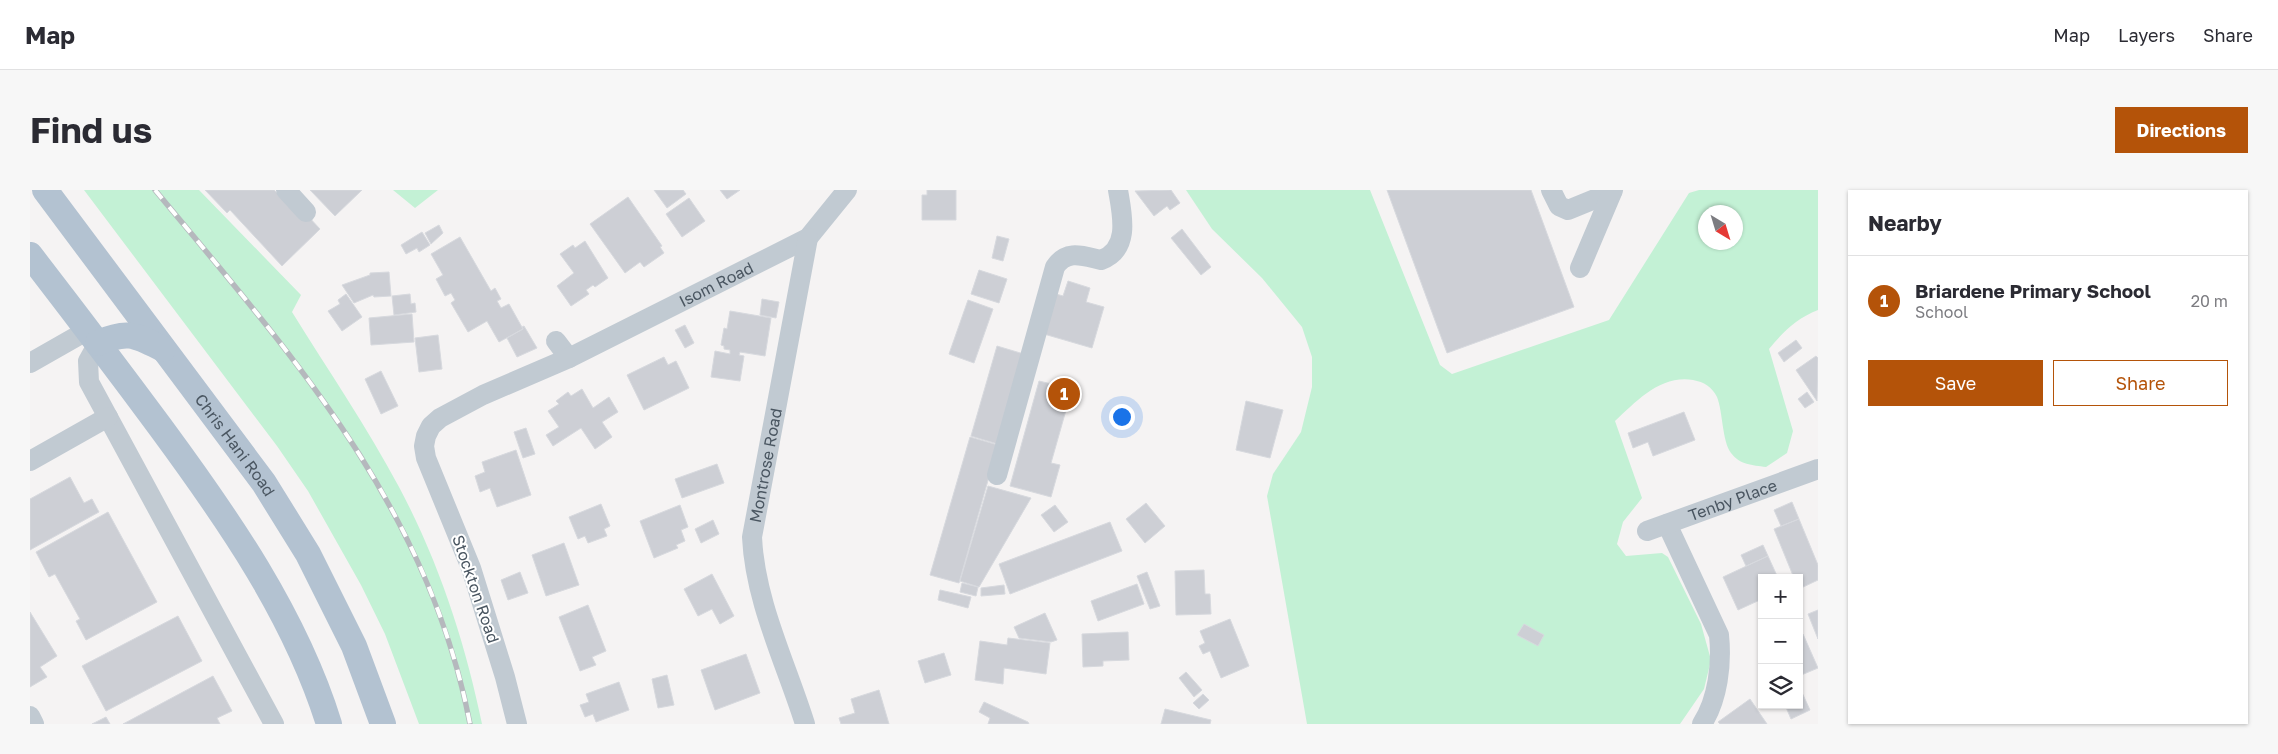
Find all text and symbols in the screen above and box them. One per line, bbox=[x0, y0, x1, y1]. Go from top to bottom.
text: Map bbox=[25, 20, 75, 49]
text: Map bbox=[2053, 24, 2090, 46]
text: Layers bbox=[2118, 24, 2175, 46]
text: Share bbox=[2203, 24, 2253, 46]
button: Directions bbox=[2115, 107, 2248, 153]
text: Find us bbox=[30, 109, 152, 151]
north arrow bbox=[1698, 205, 1743, 250]
text: Nearby bbox=[1868, 210, 1942, 236]
street label: Isom Road bbox=[676, 257, 756, 311]
text: Briardene Primary School bbox=[1915, 279, 2151, 302]
text: 1 bbox=[1880, 291, 1888, 311]
text: 20 m bbox=[2191, 291, 2228, 311]
text: School bbox=[1915, 302, 1968, 322]
button: Save bbox=[1868, 360, 2043, 406]
button: Share bbox=[2053, 360, 2228, 406]
pin: 1 bbox=[1048, 375, 1080, 413]
street label: Chris Hani Road bbox=[191, 390, 280, 500]
your location bbox=[1109, 404, 1135, 430]
street label: Montrose Road bbox=[745, 406, 786, 524]
street label: Tenby Place bbox=[1686, 475, 1780, 525]
street label: Stockton Road bbox=[448, 532, 504, 646]
map controls bbox=[1758, 574, 1803, 709]
button: + bbox=[1758, 574, 1803, 619]
button: − bbox=[1758, 619, 1803, 664]
button: layers bbox=[1758, 664, 1803, 709]

